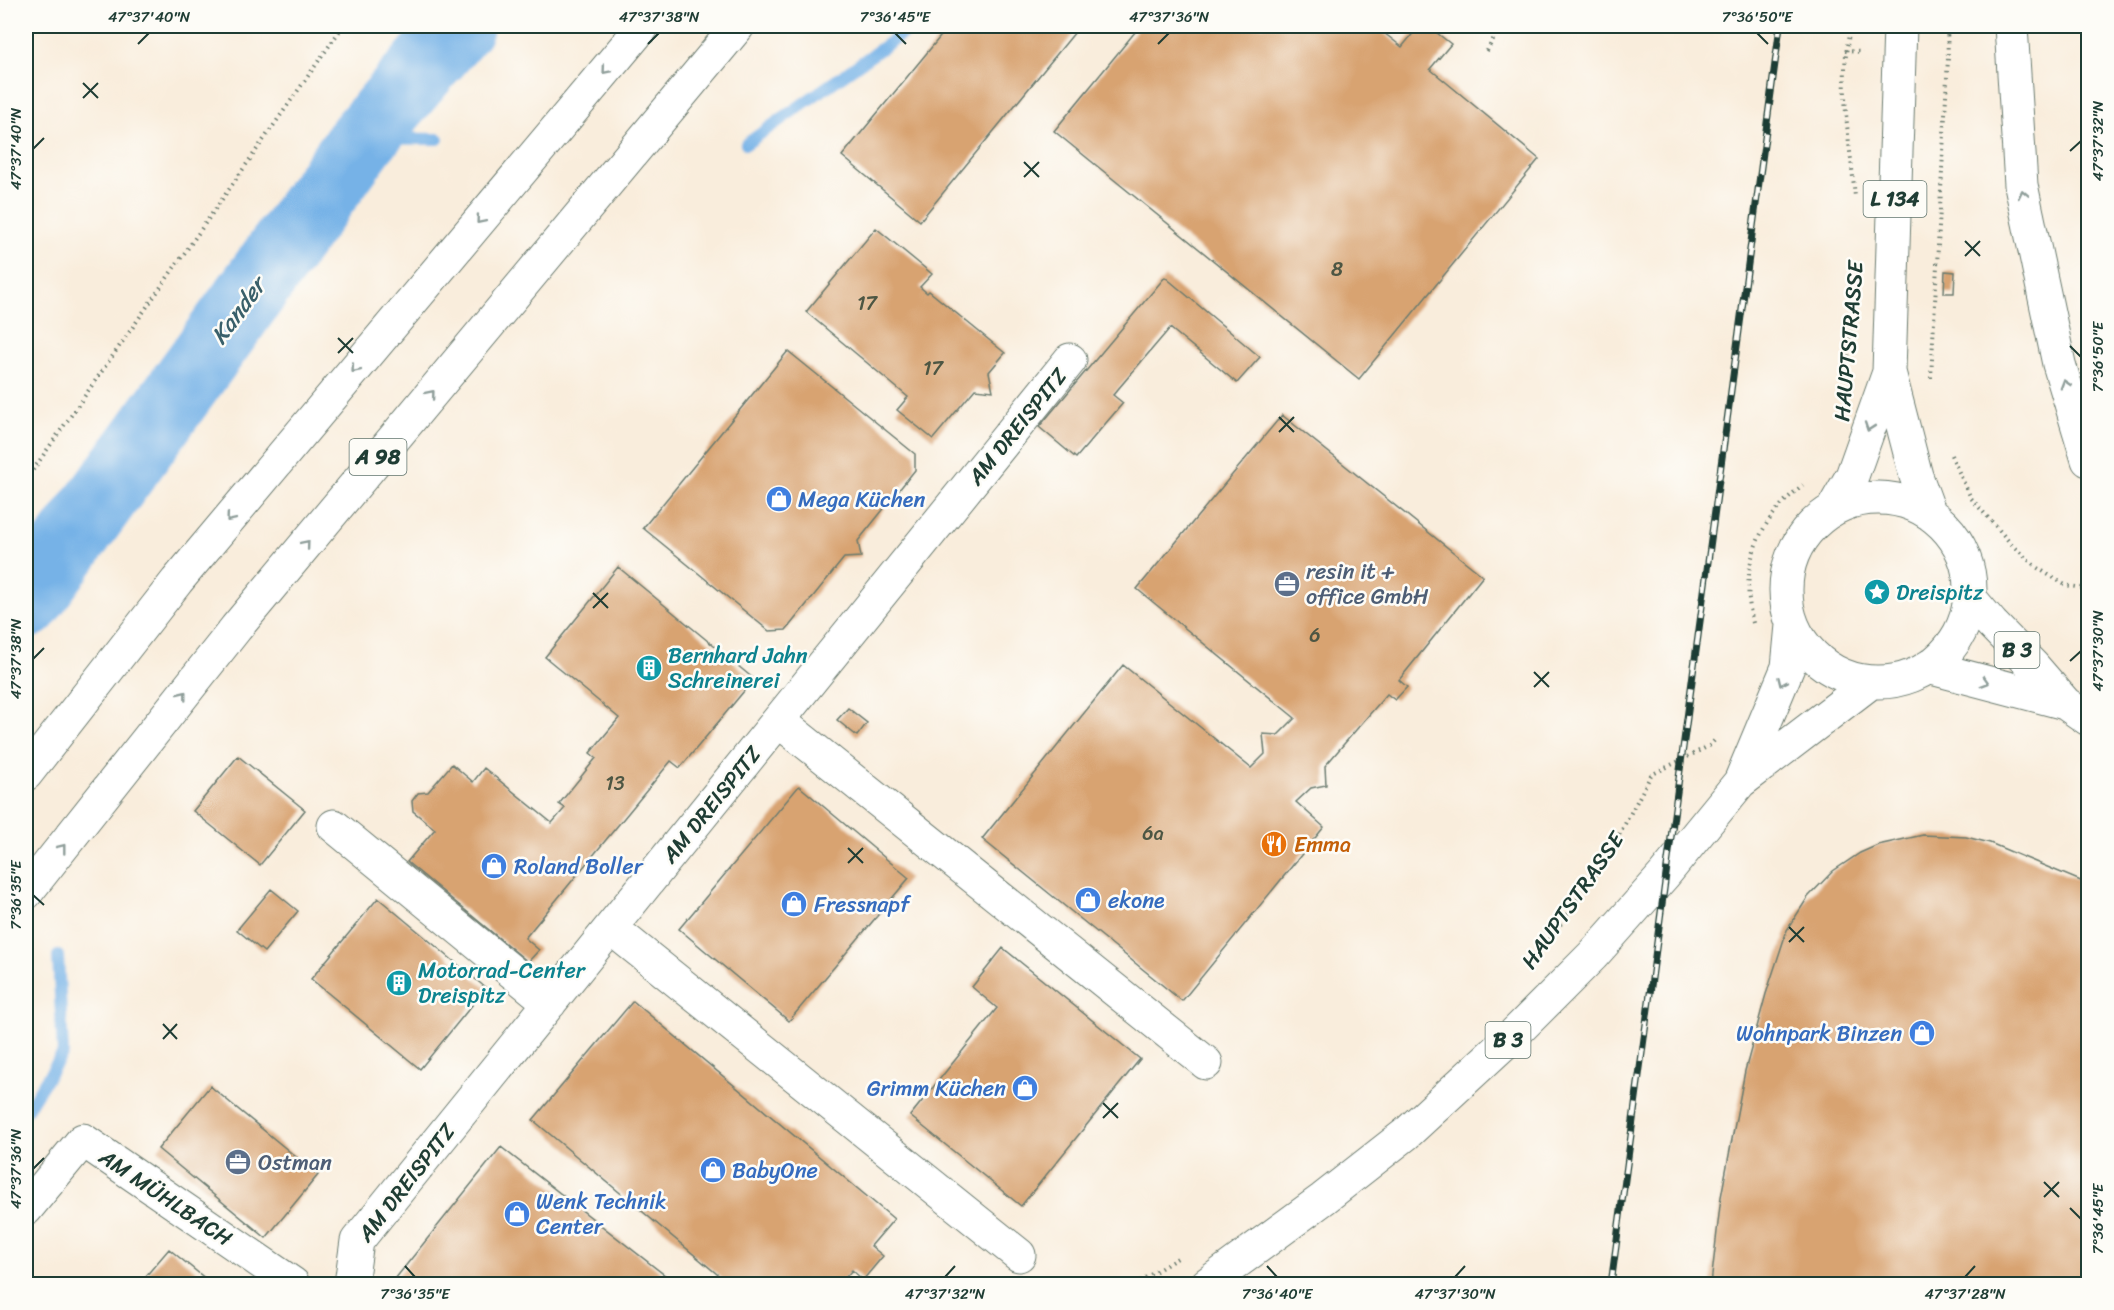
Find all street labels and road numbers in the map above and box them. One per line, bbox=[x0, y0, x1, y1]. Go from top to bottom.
road number: L 134 bbox=[1864, 181, 1926, 217]
street label: HAUPTSTRASSE bbox=[1822, 257, 1875, 423]
street label: AM DREISPITZ bbox=[957, 358, 1078, 495]
road number: A 98 bbox=[350, 439, 406, 475]
road number: B 3 bbox=[1994, 632, 2040, 668]
street label: AM DREISPITZ bbox=[651, 736, 772, 873]
street label: HAUPTSTRASSE bbox=[1510, 822, 1636, 977]
road number: B 3 bbox=[1486, 1022, 1530, 1058]
street label: AM DREISPITZ bbox=[346, 1113, 466, 1251]
street label: AM MÜHLBACH bbox=[90, 1137, 241, 1257]

